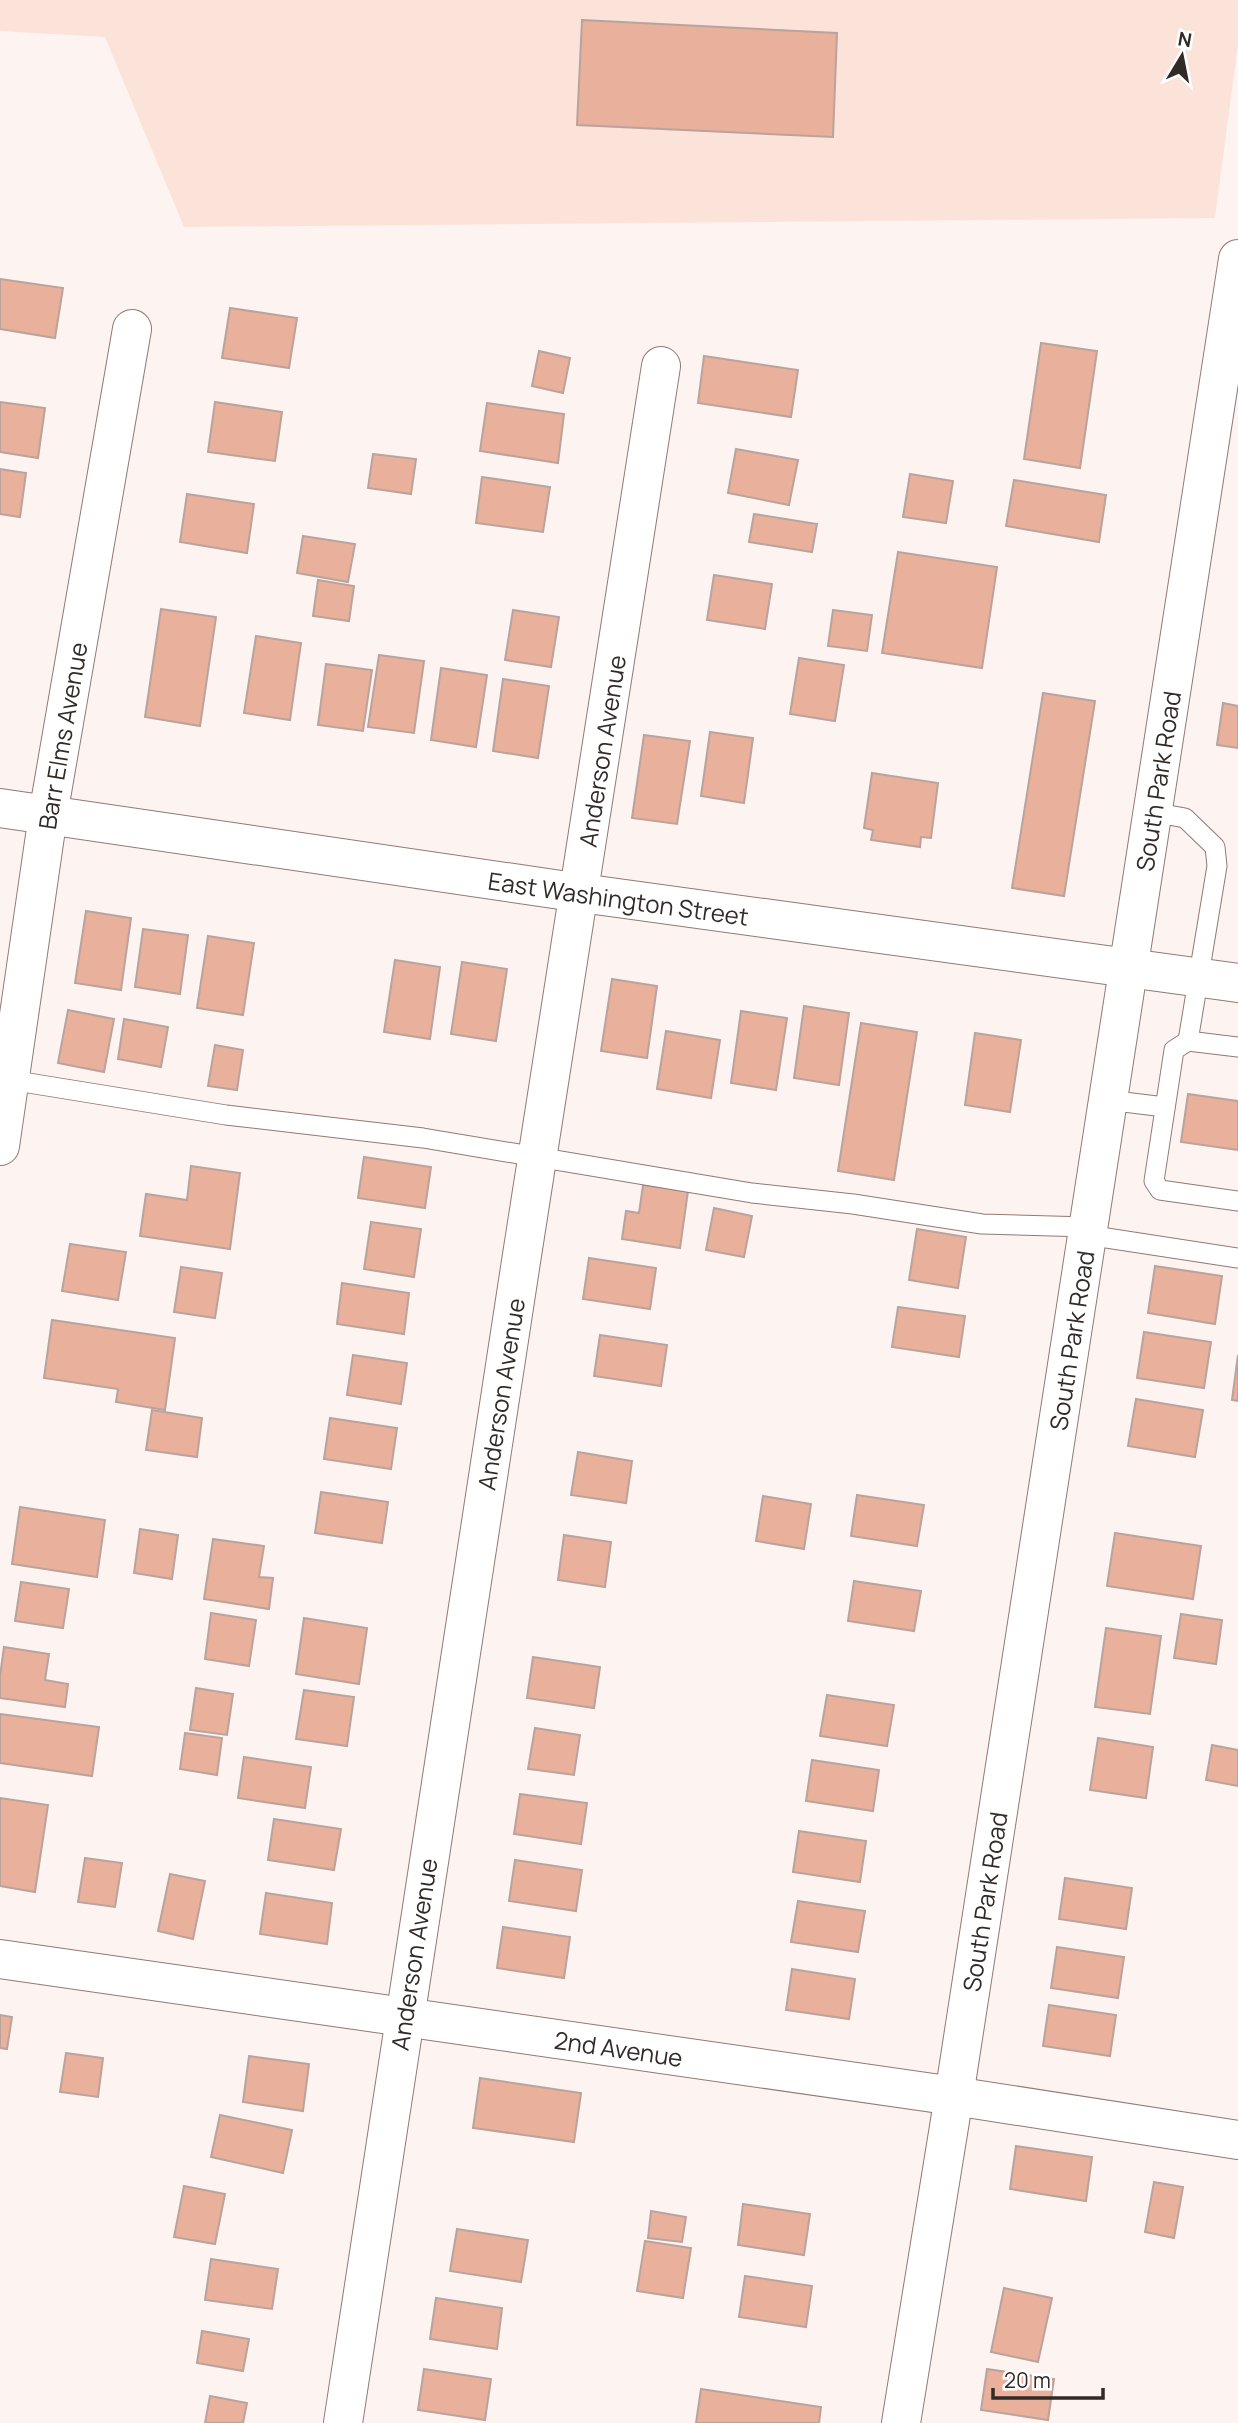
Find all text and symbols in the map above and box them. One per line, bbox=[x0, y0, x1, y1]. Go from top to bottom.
north arrow bbox=[1147, 21, 1217, 91]
text: N bbox=[1176, 25, 1194, 53]
street label: Barr Elms Avenue bbox=[30, 639, 94, 831]
street label: Anderson Avenue bbox=[570, 653, 633, 849]
street label: South Park Road bbox=[1127, 689, 1187, 873]
street label: East Washington Street bbox=[486, 863, 751, 932]
street label: South Park Road bbox=[1041, 1248, 1101, 1432]
street label: Anderson Avenue bbox=[469, 1296, 532, 1492]
street label: South Park Road bbox=[954, 1809, 1014, 1994]
street label: Anderson Avenue bbox=[382, 1856, 444, 2053]
street label: 2nd Avenue bbox=[552, 2022, 685, 2073]
scale bar bbox=[993, 2356, 1103, 2400]
text: 20 m bbox=[1004, 2366, 1051, 2394]

